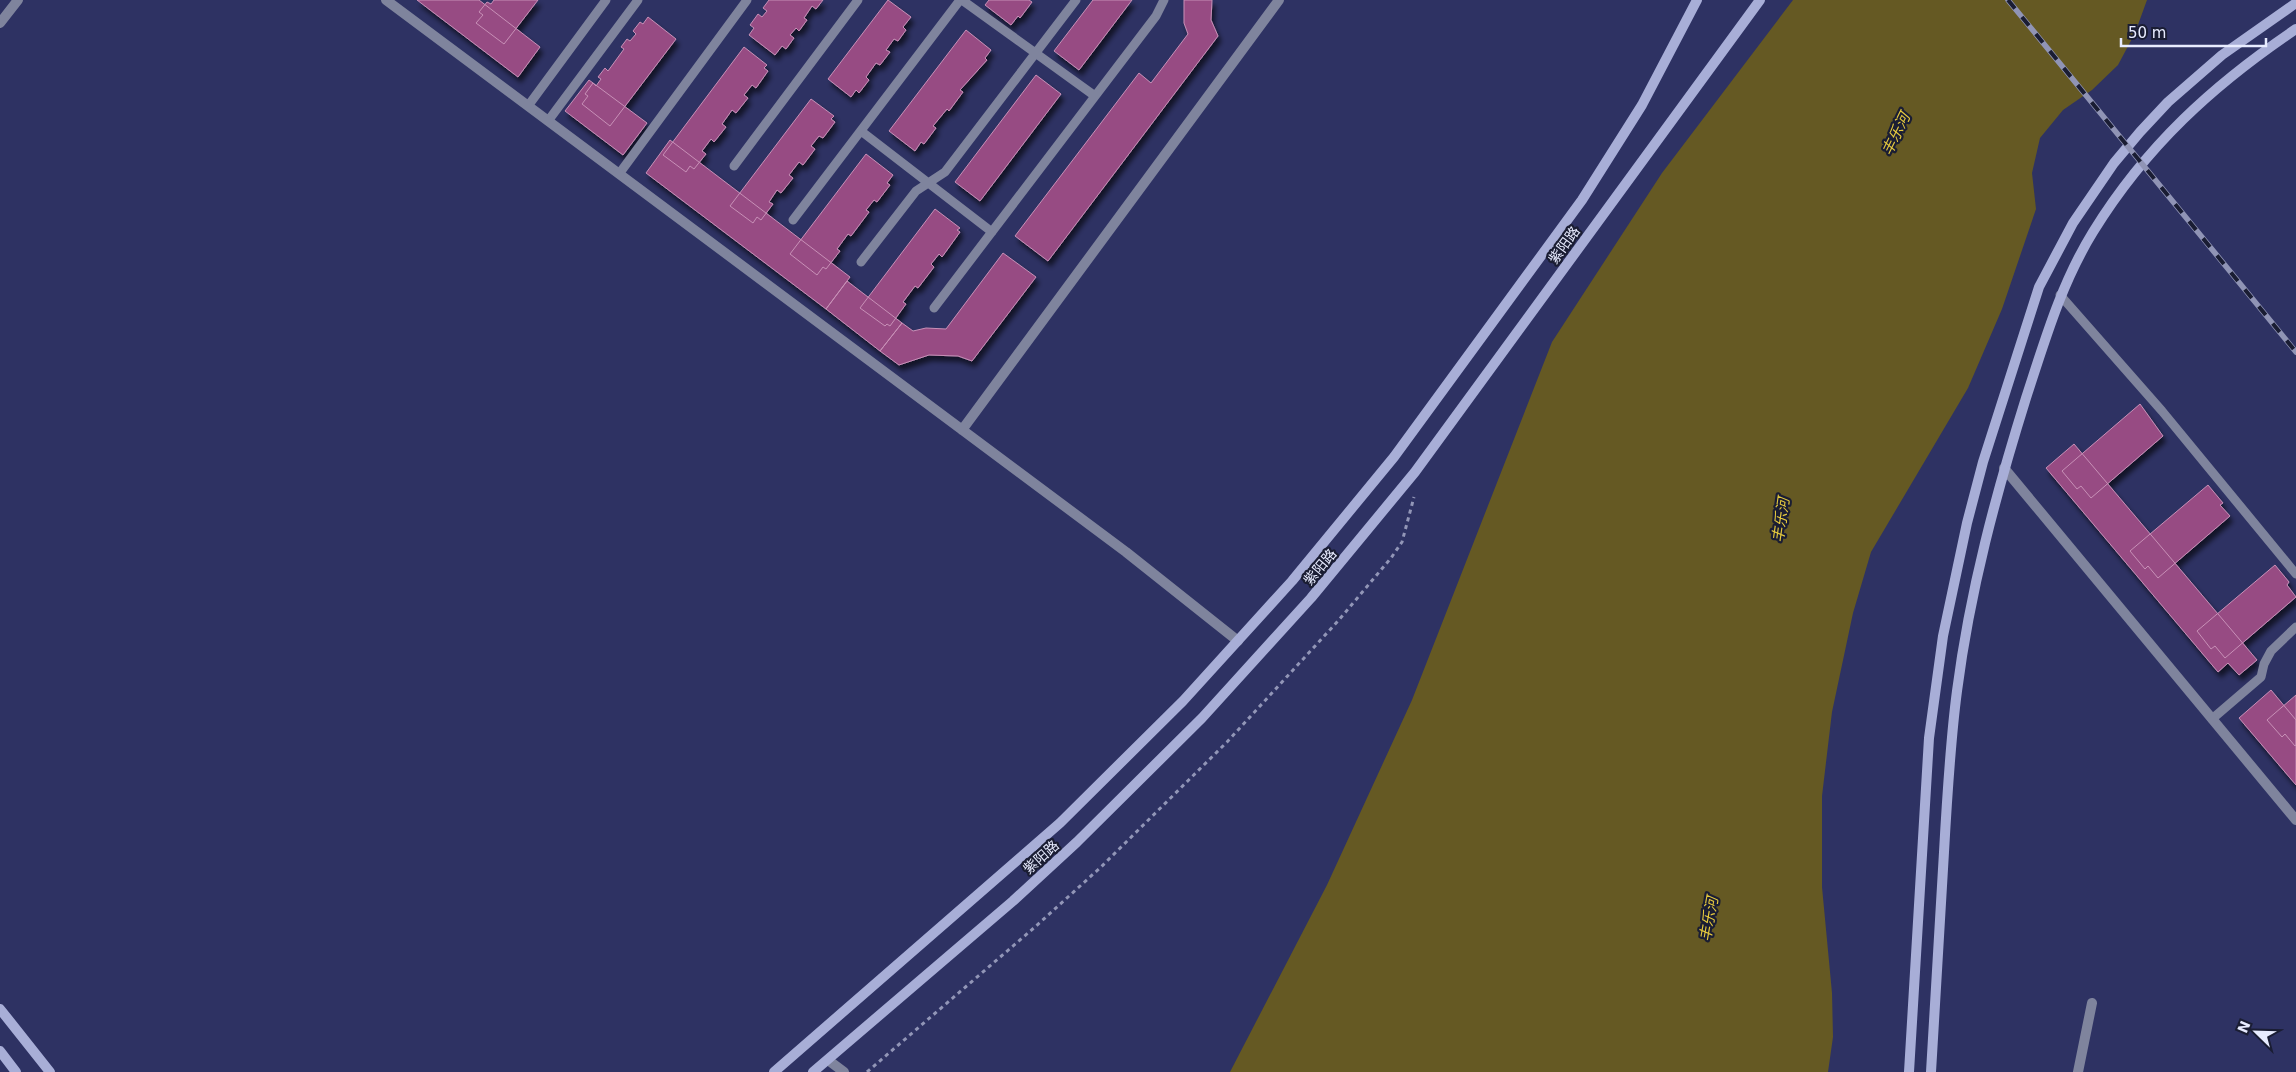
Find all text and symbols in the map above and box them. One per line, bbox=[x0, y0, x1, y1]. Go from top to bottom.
scale bar bbox=[2121, 15, 2266, 47]
text: 50 m bbox=[2128, 24, 2166, 42]
water label: 丰乐河 bbox=[1878, 107, 1915, 158]
street label: 紫阳路 bbox=[1545, 223, 1583, 267]
water label: 丰乐河 bbox=[1769, 494, 1793, 544]
street label: 紫阳路 bbox=[1300, 546, 1340, 588]
street label: 紫阳路 bbox=[1020, 837, 1062, 877]
water label: 丰乐河 bbox=[1696, 892, 1722, 943]
north arrow bbox=[2231, 1007, 2281, 1057]
text: N bbox=[2234, 1018, 2254, 1035]

